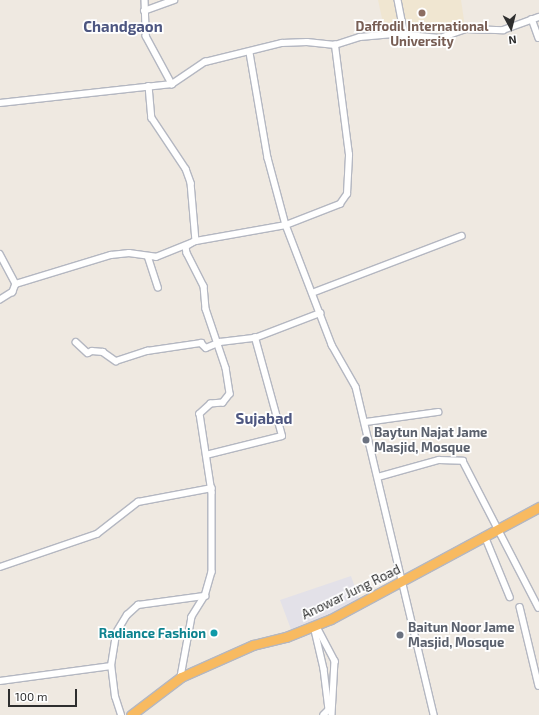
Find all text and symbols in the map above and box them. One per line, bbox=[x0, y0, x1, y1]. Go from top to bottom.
marker: Daffodil International University bbox=[417, 8, 427, 18]
north arrow bbox=[491, 8, 531, 48]
district label: Chandgaon bbox=[83, 18, 163, 36]
place label: Daffodil International University bbox=[355, 19, 489, 50]
text: N bbox=[508, 33, 517, 47]
district label: Sujabad bbox=[236, 410, 292, 428]
place label: Baytun Najat Jame Masjid, Mosque bbox=[374, 425, 488, 456]
marker: Baytun Najat Jame Masjid, Mosque bbox=[361, 435, 371, 445]
street label: Anowar Jung Road bbox=[299, 561, 403, 623]
place label: Baitun Noor Jame Masjid, Mosque bbox=[408, 620, 515, 651]
place label: Radiance Fashion bbox=[99, 625, 206, 641]
marker: Radiance Fashion bbox=[209, 628, 219, 638]
marker: Baitun Noor Jame Masjid, Mosque bbox=[395, 630, 405, 640]
scale bar bbox=[10, 681, 79, 707]
text: 100 m bbox=[15, 689, 47, 703]

